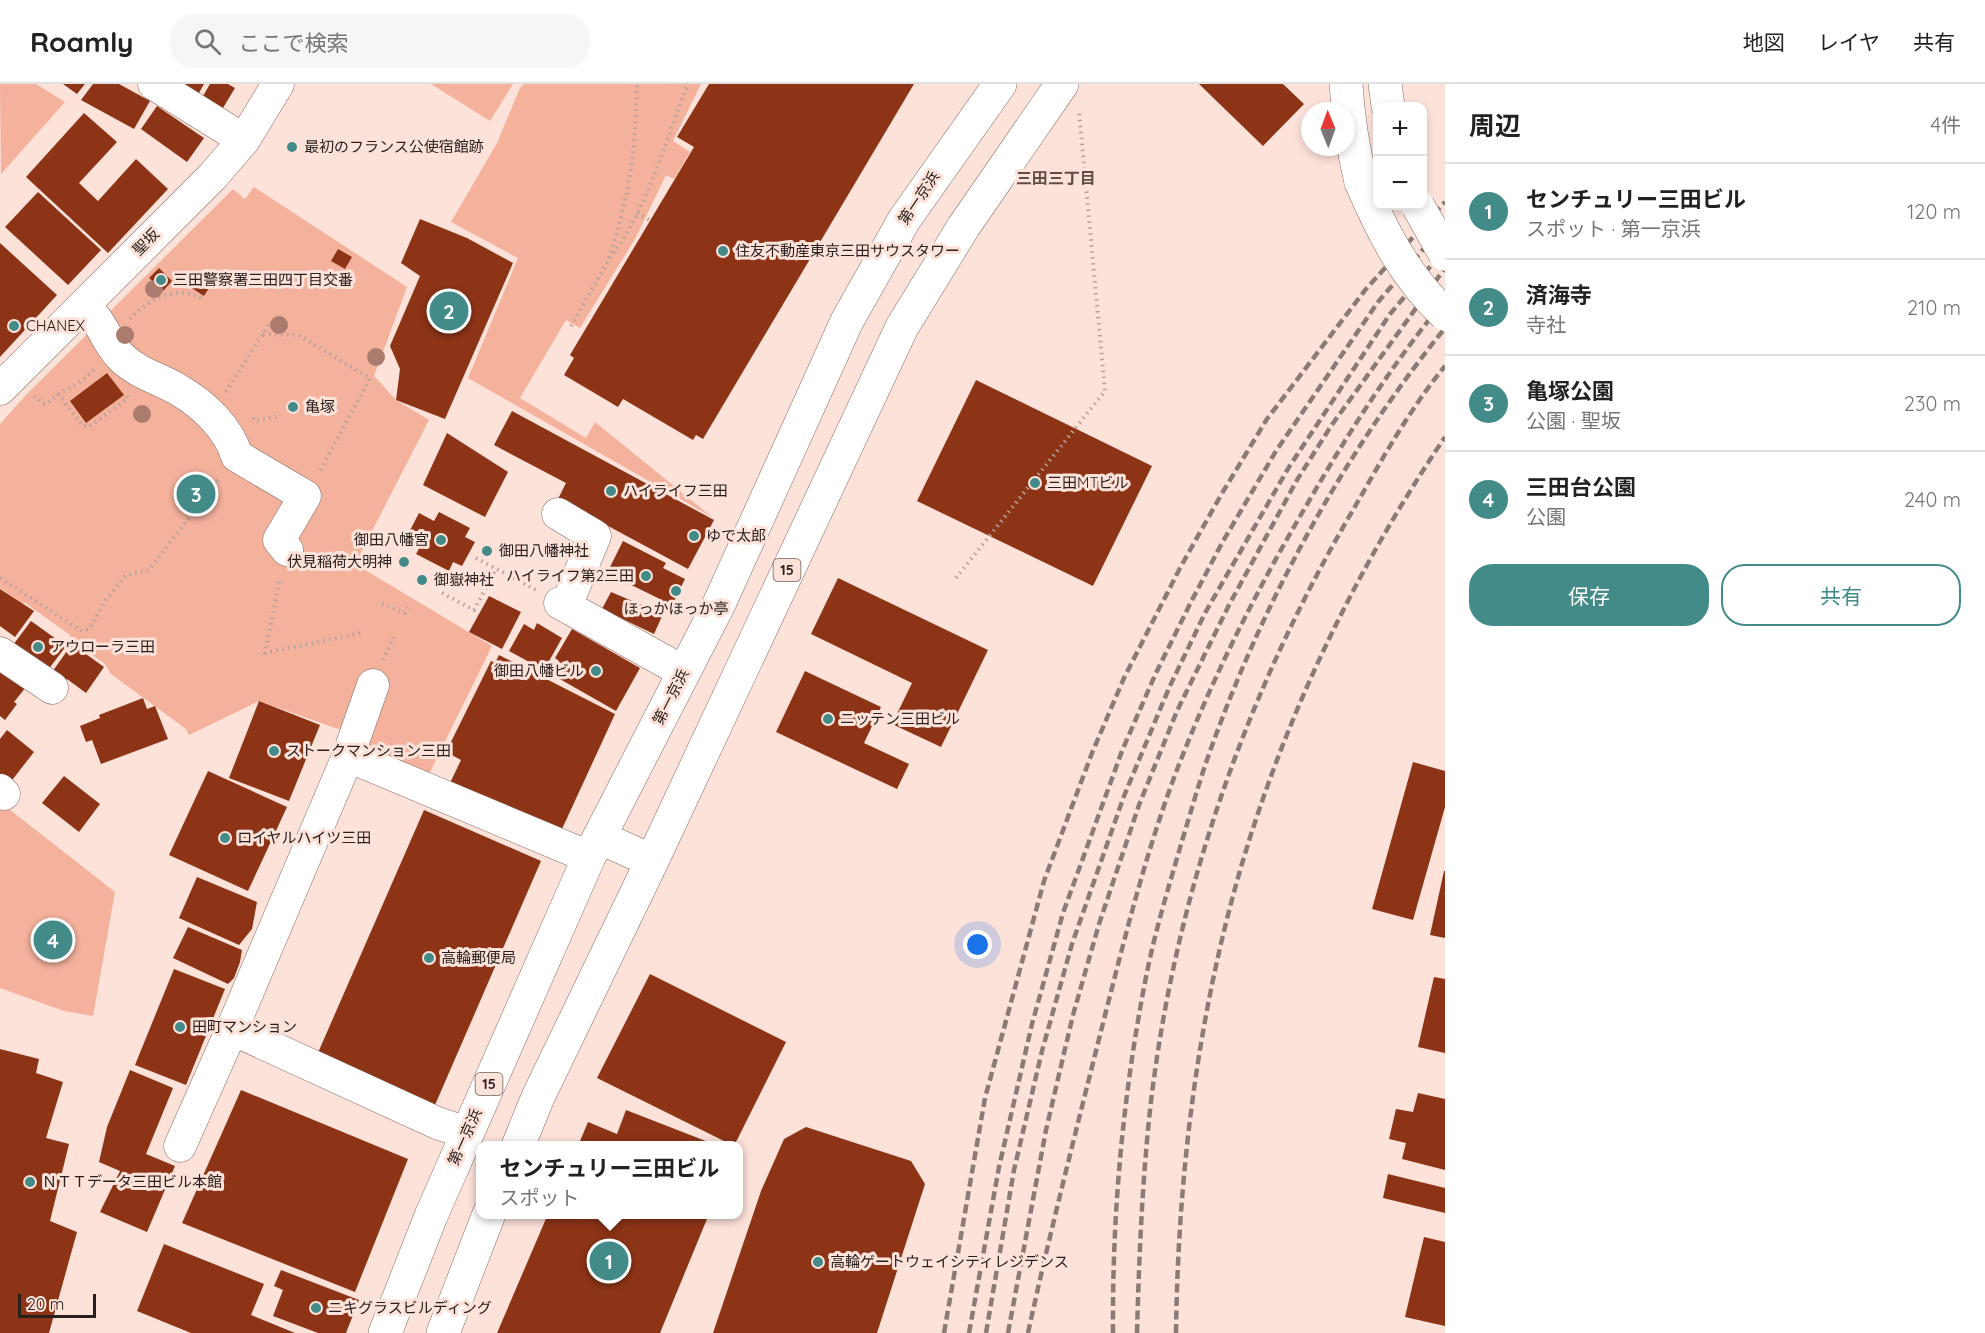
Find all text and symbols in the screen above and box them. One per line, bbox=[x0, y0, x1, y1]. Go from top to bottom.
search box bbox=[170, 14, 590, 68]
text: Roamly bbox=[30, 24, 134, 59]
icon: search bbox=[191, 25, 224, 58]
text: ここで検索 bbox=[239, 29, 349, 57]
text: 地図 bbox=[1743, 29, 1785, 55]
text: レイヤ bbox=[1818, 29, 1880, 55]
text: 共有 bbox=[1913, 29, 1955, 55]
north arrow bbox=[1301, 102, 1355, 156]
map controls bbox=[1373, 102, 1427, 210]
button: + bbox=[1373, 102, 1427, 156]
text: 周辺 bbox=[1469, 109, 1521, 142]
text: 4件 bbox=[1930, 112, 1961, 137]
place label: 最初のフランス公使宿館跡 bbox=[304, 137, 484, 156]
marker: 最初のフランス公使宿館跡 bbox=[285, 140, 299, 154]
button: − bbox=[1373, 156, 1427, 210]
street label: 第一京浜 bbox=[894, 168, 943, 228]
district label: 三田三丁目 bbox=[1016, 168, 1096, 188]
text: センチュリー三田ビル bbox=[1526, 185, 1746, 213]
text: 1 bbox=[1485, 199, 1492, 224]
text: 120 m bbox=[1907, 199, 1961, 224]
text: スポット · 第一京浜 bbox=[1526, 216, 1701, 241]
street label: 聖坂 bbox=[128, 224, 163, 259]
place label: 住友不動産東京三田サウスタワー bbox=[735, 241, 960, 260]
marker: 住友不動産東京三田サウスタワー bbox=[716, 244, 730, 258]
place label: 三田警察署三田四丁目交番 bbox=[173, 270, 353, 289]
marker: 三田警察署三田四丁目交番 bbox=[154, 273, 168, 287]
text: 済海寺 bbox=[1526, 281, 1592, 309]
pin: 2 bbox=[430, 288, 468, 334]
text: 2 bbox=[1483, 295, 1494, 320]
text: 210 m bbox=[1907, 295, 1961, 320]
text: 寺社 bbox=[1526, 312, 1566, 337]
place label: CHANEX bbox=[26, 316, 85, 335]
marker: CHANEX bbox=[7, 319, 21, 333]
text: 亀塚公園 bbox=[1526, 377, 1614, 405]
text: 3 bbox=[1483, 391, 1494, 416]
text: 230 m bbox=[1904, 391, 1961, 416]
place label: 亀塚 bbox=[305, 397, 335, 416]
marker: 亀塚 bbox=[286, 400, 300, 414]
text: 公園 · 聖坂 bbox=[1526, 408, 1621, 433]
pin: 3 bbox=[176, 472, 216, 516]
place label: 三田MTビル bbox=[1047, 473, 1128, 492]
text: 三田台公園 bbox=[1526, 473, 1636, 501]
marker: 三田MTビル bbox=[1028, 476, 1042, 490]
place label: ハイライフ三田 bbox=[623, 481, 728, 500]
marker: ハイライフ三田 bbox=[604, 484, 618, 498]
text: 4 bbox=[1483, 487, 1494, 512]
text: 240 m bbox=[1904, 487, 1961, 512]
text: 公園 bbox=[1526, 504, 1566, 529]
place label: ゆで太郎 bbox=[706, 526, 766, 545]
marker: ゆで太郎 bbox=[687, 529, 701, 543]
place label: 御田八幡宮 bbox=[354, 530, 429, 549]
marker: 御田八幡宮 bbox=[434, 533, 448, 547]
place label: 御田八幡神社 bbox=[499, 541, 589, 560]
marker: 御田八幡神社 bbox=[480, 544, 494, 558]
place label: 伏見稲荷大明神 bbox=[287, 552, 392, 571]
marker: 伏見稲荷大明神 bbox=[397, 555, 411, 569]
road number: 15 bbox=[774, 559, 800, 581]
button: 保存 bbox=[1469, 564, 1709, 626]
button: 共有 bbox=[1721, 564, 1961, 626]
place label: ハイライフ第2三田 bbox=[506, 566, 634, 585]
marker: ハイライフ第2三田 bbox=[639, 569, 653, 583]
place label: 御嶽神社 bbox=[434, 570, 494, 589]
marker: 御嶽神社 bbox=[415, 573, 429, 587]
marker: ほっかほっか亭 bbox=[669, 584, 683, 598]
place label: ほっかほっか亭 bbox=[623, 599, 729, 618]
place label: アウローラ三田 bbox=[50, 637, 155, 656]
marker: アウローラ三田 bbox=[31, 640, 45, 654]
place label: 御田八幡ビル bbox=[494, 661, 584, 680]
marker: 御田八幡ビル bbox=[589, 664, 603, 678]
street label: 第一京浜 bbox=[648, 666, 693, 728]
place label: ニッテン三田ビル bbox=[840, 709, 960, 728]
marker: ニッテン三田ビル bbox=[821, 712, 835, 726]
place label: ストークマンション三田 bbox=[286, 741, 451, 760]
marker: ストークマンション三田 bbox=[267, 744, 281, 758]
place label: ロイヤルハイツ三田 bbox=[237, 828, 371, 847]
marker: ロイヤルハイツ三田 bbox=[218, 831, 232, 845]
pin: 4 bbox=[34, 918, 72, 962]
your location bbox=[963, 930, 992, 959]
place label: 高輪郵便局 bbox=[441, 948, 516, 967]
marker: 高輪郵便局 bbox=[422, 951, 436, 965]
place label: 田町マンション bbox=[192, 1017, 297, 1036]
marker: 田町マンション bbox=[173, 1020, 187, 1034]
road number: 15 bbox=[476, 1073, 502, 1095]
street label: 第一京浜 bbox=[444, 1106, 485, 1168]
popup bbox=[476, 1141, 743, 1219]
text: センチュリー三田ビル bbox=[499, 1154, 720, 1182]
place label: ＮＴＴデータ三田ビル本館 bbox=[42, 1172, 222, 1191]
marker: ＮＴＴデータ三田ビル本館 bbox=[23, 1175, 37, 1189]
text: スポット bbox=[499, 1185, 579, 1210]
pin: 1 bbox=[590, 1238, 628, 1284]
place label: 高輪ゲートウェイシティレジデンス bbox=[830, 1252, 1069, 1271]
marker: 高輪ゲートウェイシティレジデンス bbox=[811, 1255, 825, 1269]
scale bar bbox=[18, 1291, 96, 1318]
text: 20 m bbox=[27, 1294, 64, 1314]
place label: ニキグラスビルディング bbox=[328, 1298, 492, 1317]
marker: ニキグラスビルディング bbox=[309, 1301, 323, 1315]

